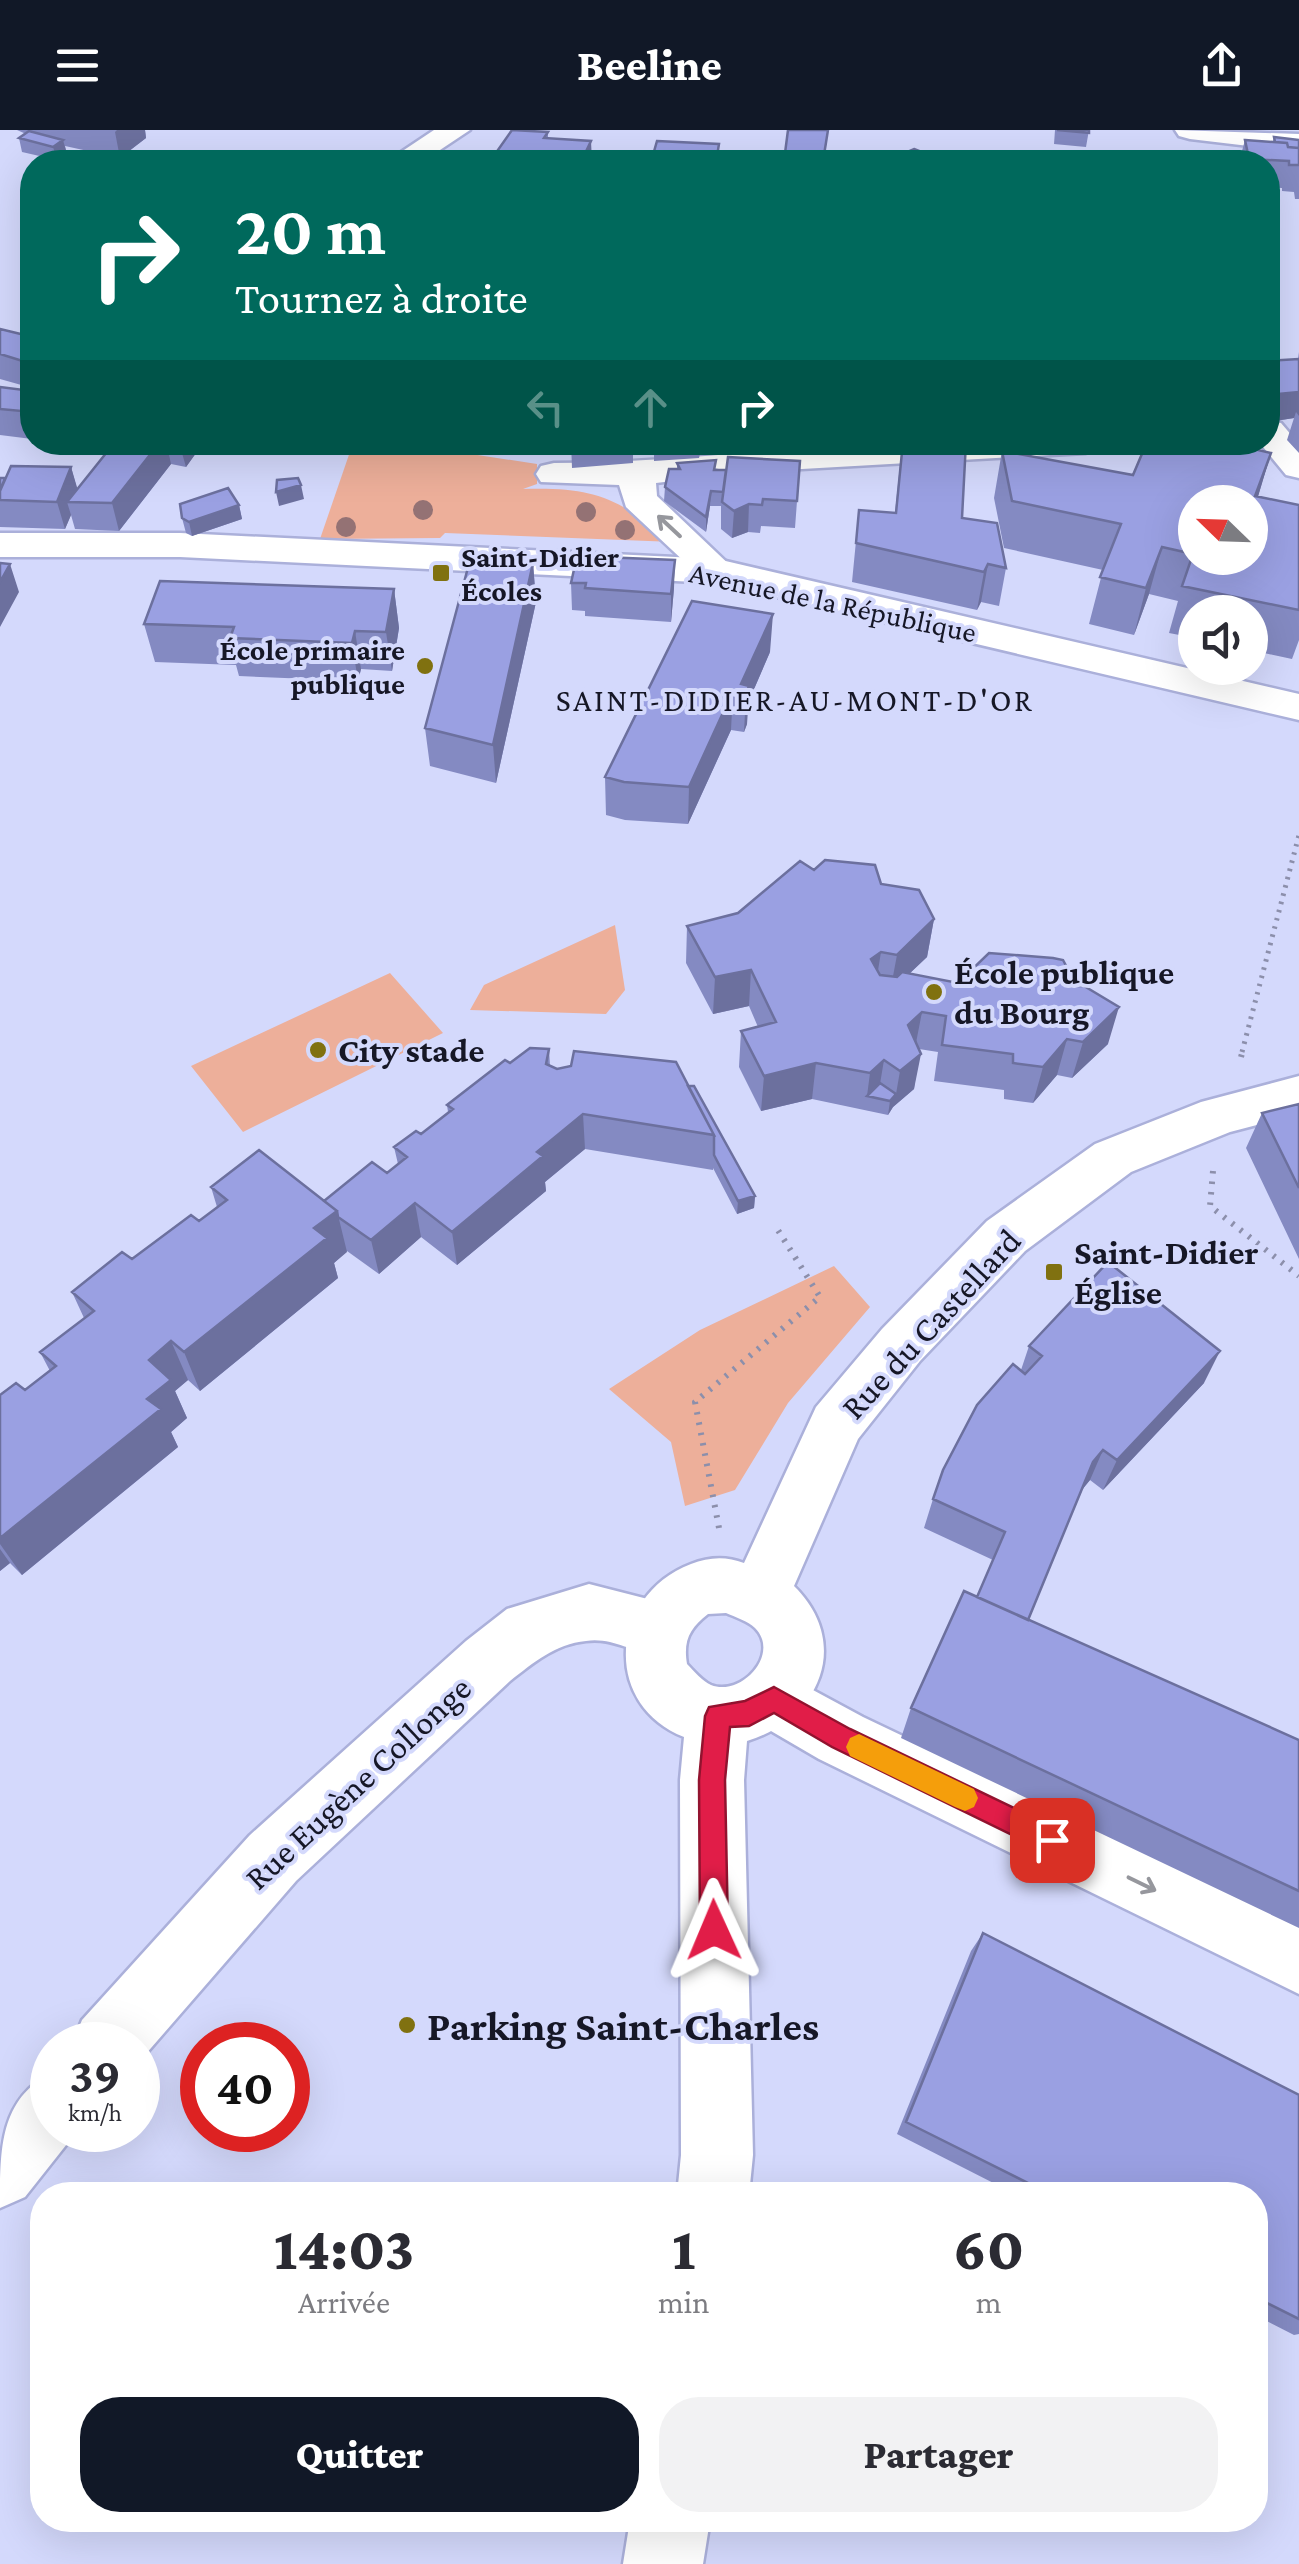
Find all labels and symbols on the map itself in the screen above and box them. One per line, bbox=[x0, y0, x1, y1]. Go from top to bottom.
north arrow bbox=[1178, 485, 1268, 575]
one-way arrow bbox=[657, 515, 682, 538]
place label: Saint-Didier Écoles bbox=[461, 540, 619, 607]
street label: Avenue de la République bbox=[686, 555, 980, 650]
marker: Saint-Didier Écoles bbox=[430, 562, 452, 584]
place label: École primaire publique bbox=[219, 633, 405, 700]
marker: École primaire publique bbox=[414, 655, 436, 677]
district label: SAINT-DIDIER-AU-MONT-D'OR bbox=[556, 682, 1034, 718]
place label: École publique du Bourg bbox=[954, 953, 1174, 1032]
marker: École publique du Bourg bbox=[923, 981, 945, 1003]
place label: City stade bbox=[338, 1031, 485, 1070]
marker: City stade bbox=[307, 1039, 329, 1061]
street label: Rue du Castellard bbox=[833, 1221, 1029, 1427]
place label: Saint-Didier Église bbox=[1074, 1233, 1259, 1312]
marker: Saint-Didier Église bbox=[1043, 1261, 1065, 1283]
street label: Rue Eugène Collonge bbox=[237, 1668, 479, 1898]
pin bbox=[1010, 1798, 1095, 1883]
one-way arrow bbox=[1127, 1875, 1156, 1894]
position arrow bbox=[662, 1878, 766, 1982]
place label: Parking Saint-Charles bbox=[427, 2002, 819, 2049]
marker: Parking Saint-Charles bbox=[396, 2014, 418, 2036]
speed limit sign: 40 bbox=[180, 2022, 310, 2152]

